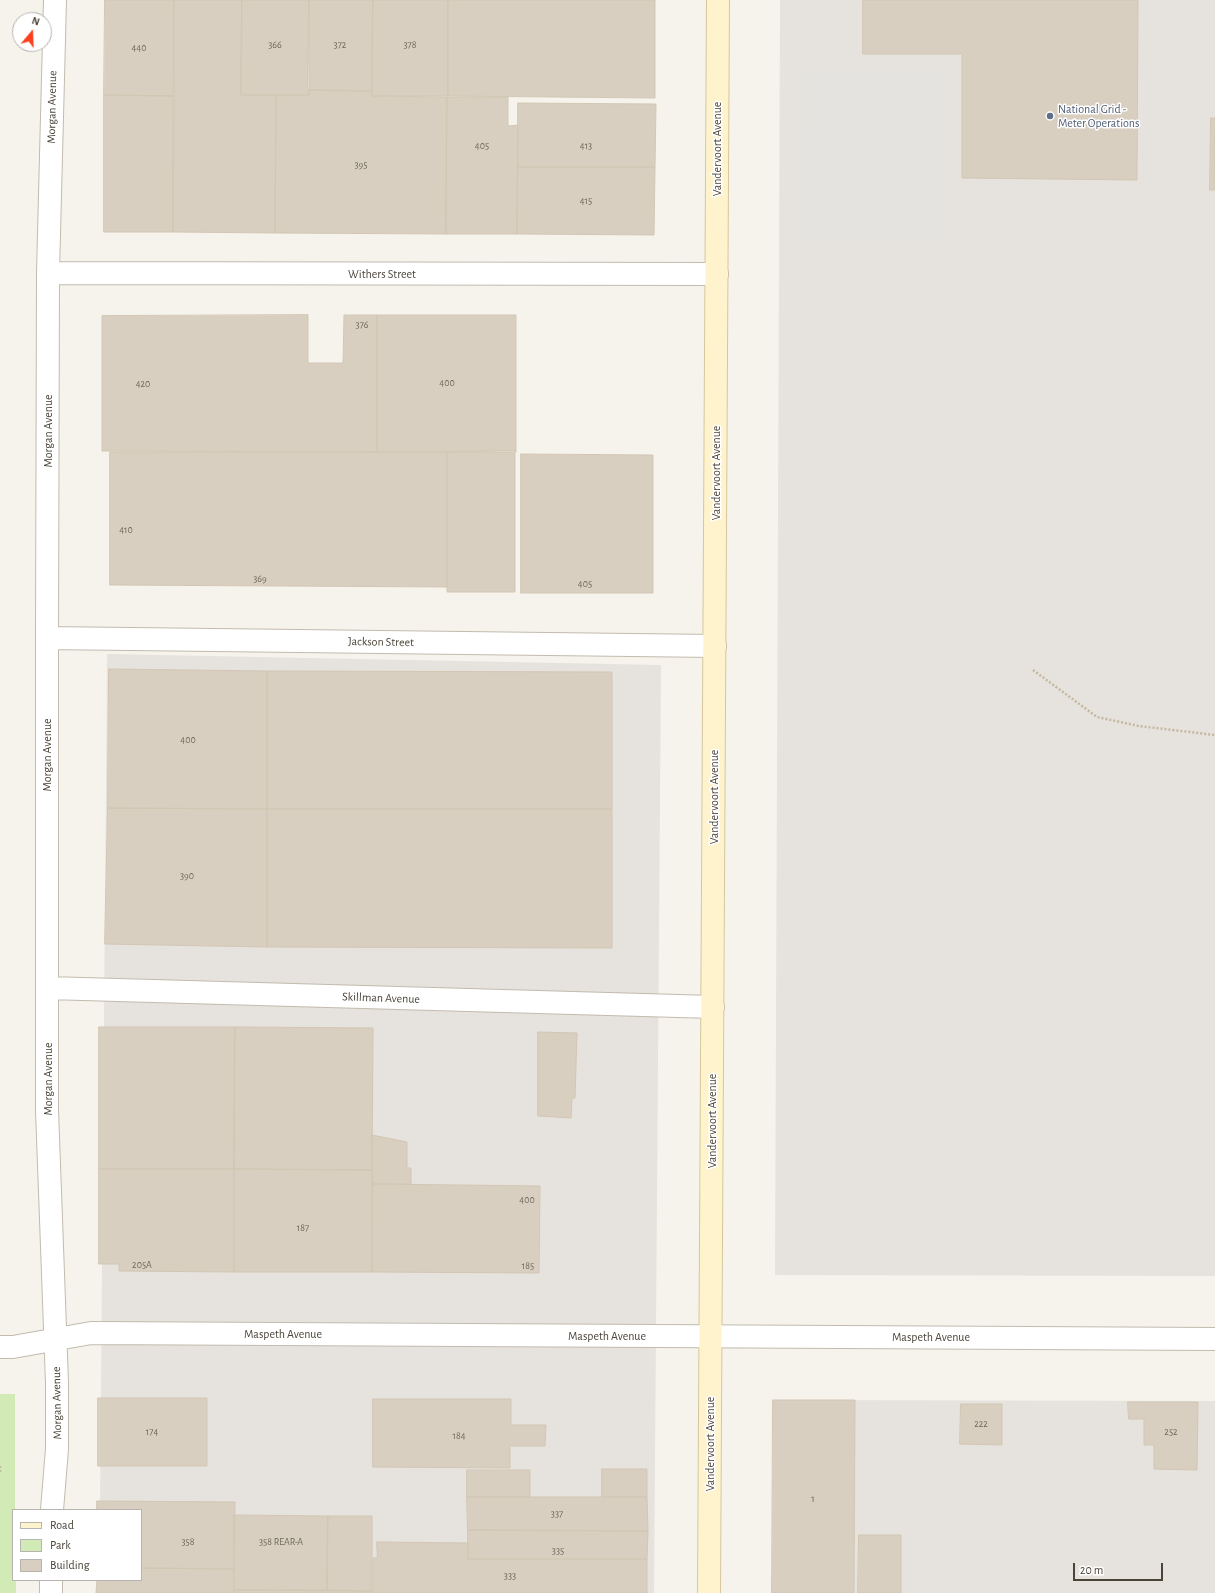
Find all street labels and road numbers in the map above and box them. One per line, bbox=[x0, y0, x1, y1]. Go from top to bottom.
street label: Morgan Avenue bbox=[44, 70, 60, 144]
street label: Vandervoort Avenue bbox=[710, 102, 724, 196]
street label: Withers Street bbox=[348, 267, 416, 281]
street label: Morgan Avenue bbox=[41, 394, 55, 468]
street label: Vandervoort Avenue bbox=[709, 426, 723, 520]
street label: Jackson Street bbox=[348, 634, 414, 650]
street label: Morgan Avenue bbox=[40, 718, 54, 792]
street label: Vandervoort Avenue bbox=[707, 750, 721, 844]
street label: Skillman Avenue bbox=[342, 989, 420, 1007]
street label: Morgan Avenue bbox=[41, 1042, 55, 1116]
street label: Vandervoort Avenue bbox=[705, 1074, 719, 1168]
street label: Maspeth Avenue bbox=[244, 1327, 322, 1341]
street label: Maspeth Avenue bbox=[568, 1329, 646, 1343]
street label: Maspeth Avenue bbox=[892, 1330, 970, 1344]
street label: Morgan Avenue bbox=[49, 1366, 65, 1440]
street label: Vandervoort Avenue bbox=[703, 1397, 717, 1491]

